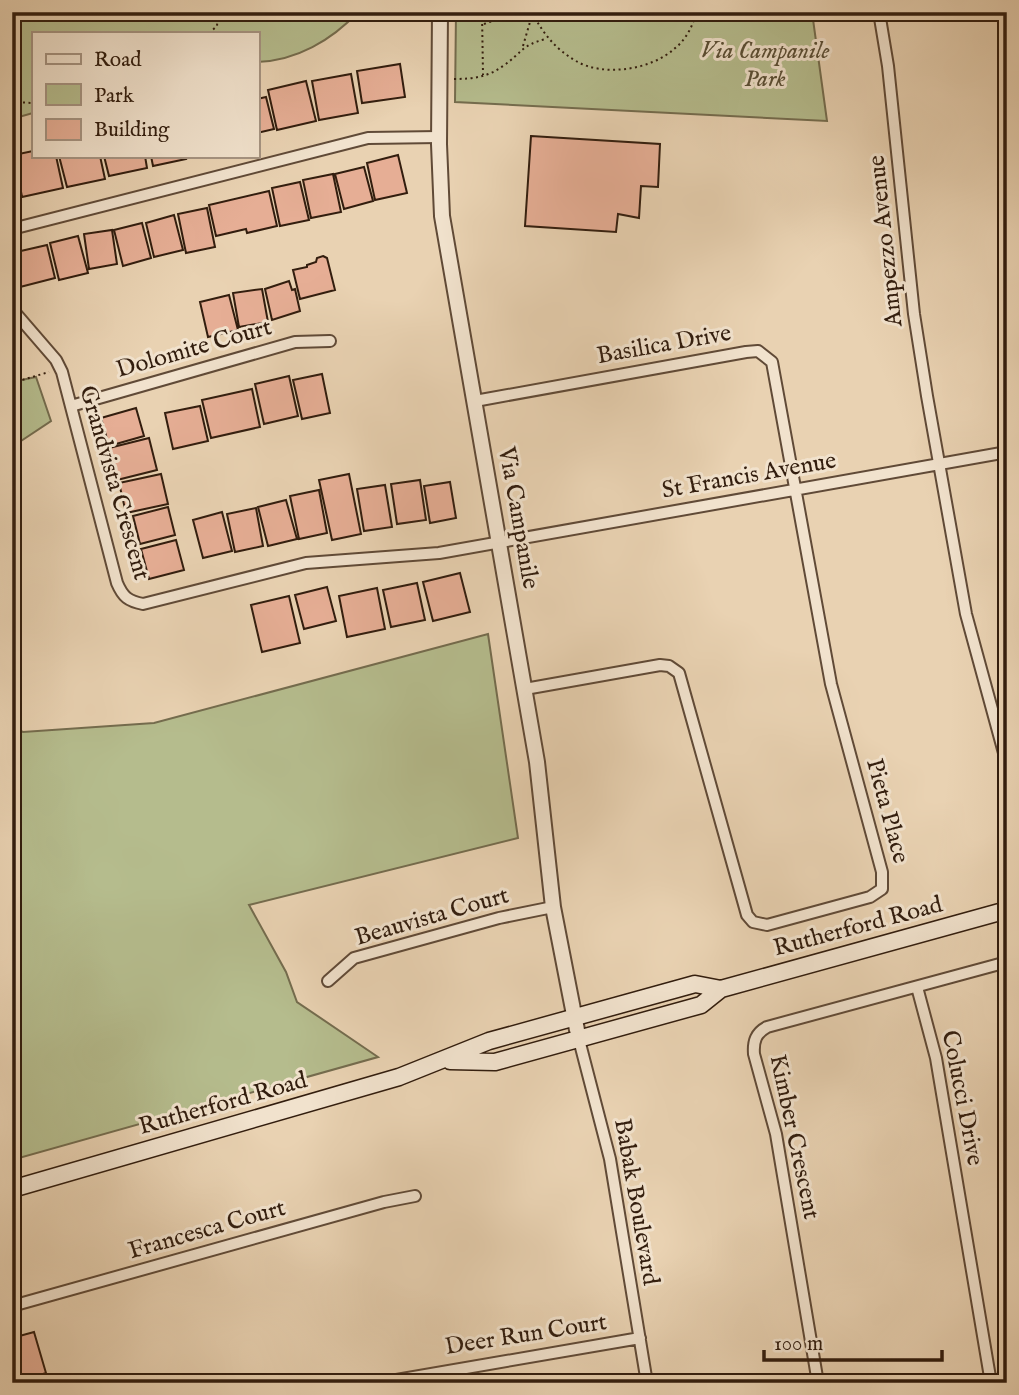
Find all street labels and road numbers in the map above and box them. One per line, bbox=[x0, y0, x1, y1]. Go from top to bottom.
street label: Ampezzo Avenue bbox=[862, 154, 911, 329]
street label: Dolomite Court bbox=[113, 312, 275, 386]
street label: Basilica Drive bbox=[594, 318, 734, 372]
street label: Grandvista Crescent bbox=[71, 382, 157, 584]
street label: Via Campanile bbox=[490, 443, 546, 592]
street label: St Francis Avenue bbox=[659, 445, 839, 507]
street label: Pieta Place bbox=[858, 755, 916, 867]
street label: Beauvista Court bbox=[352, 880, 512, 954]
street label: Rutherford Road bbox=[770, 889, 946, 964]
street label: Colucci Drive bbox=[934, 1028, 990, 1168]
street label: Kimber Crescent bbox=[761, 1052, 827, 1222]
street label: Rutherford Road bbox=[135, 1065, 311, 1143]
street label: Babak Boulevard bbox=[606, 1116, 666, 1288]
street label: Francesca Court bbox=[125, 1193, 289, 1267]
street label: Deer Run Court bbox=[443, 1307, 609, 1363]

